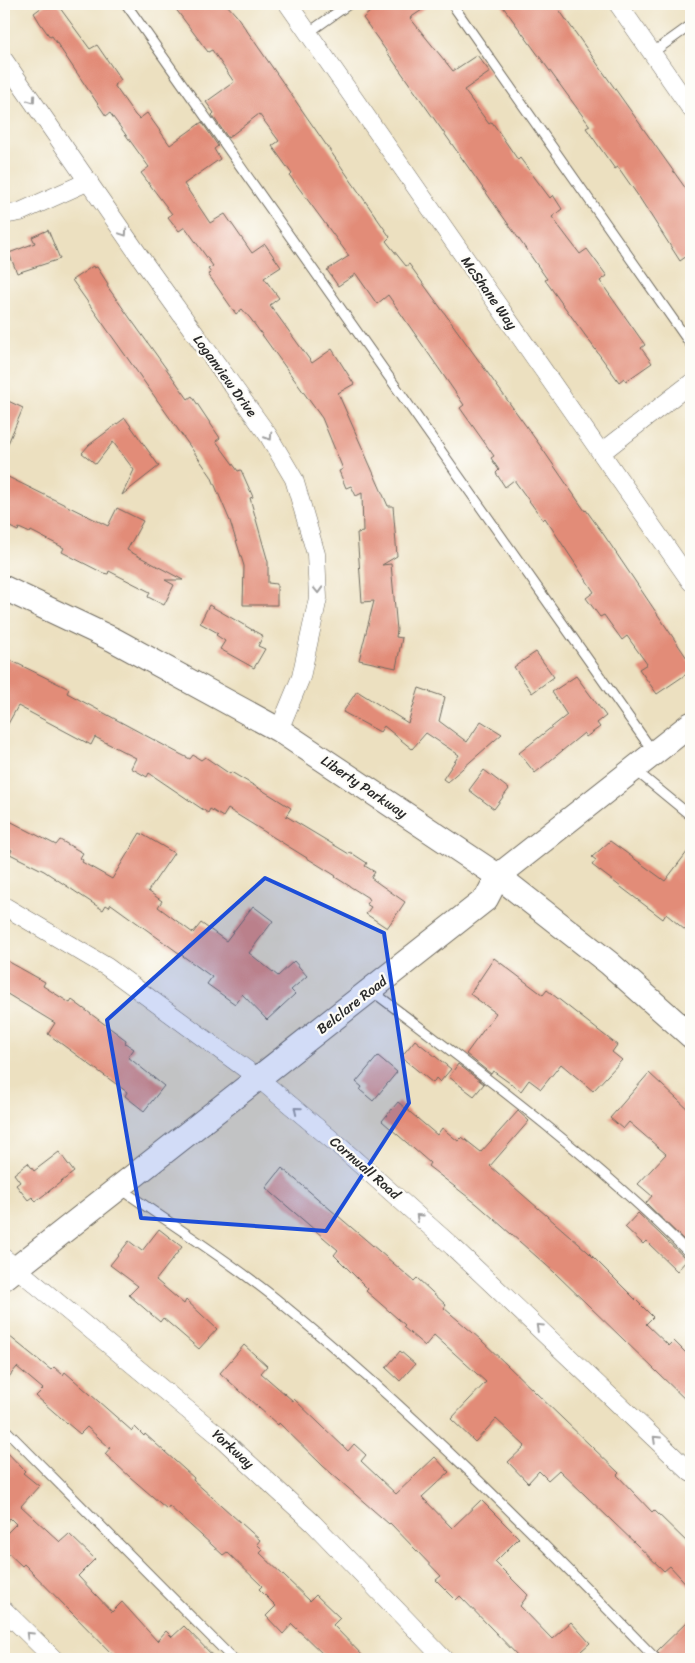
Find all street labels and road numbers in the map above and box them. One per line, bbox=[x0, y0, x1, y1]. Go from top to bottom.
street label: McShane Way bbox=[454, 251, 524, 336]
street label: Loganview Drive bbox=[186, 329, 264, 423]
street label: Liberty Parkway bbox=[315, 749, 413, 826]
street label: Belclare Road bbox=[311, 968, 394, 1041]
street label: Cornwall Road bbox=[324, 1130, 407, 1207]
street label: Yorkway bbox=[206, 1423, 261, 1476]

